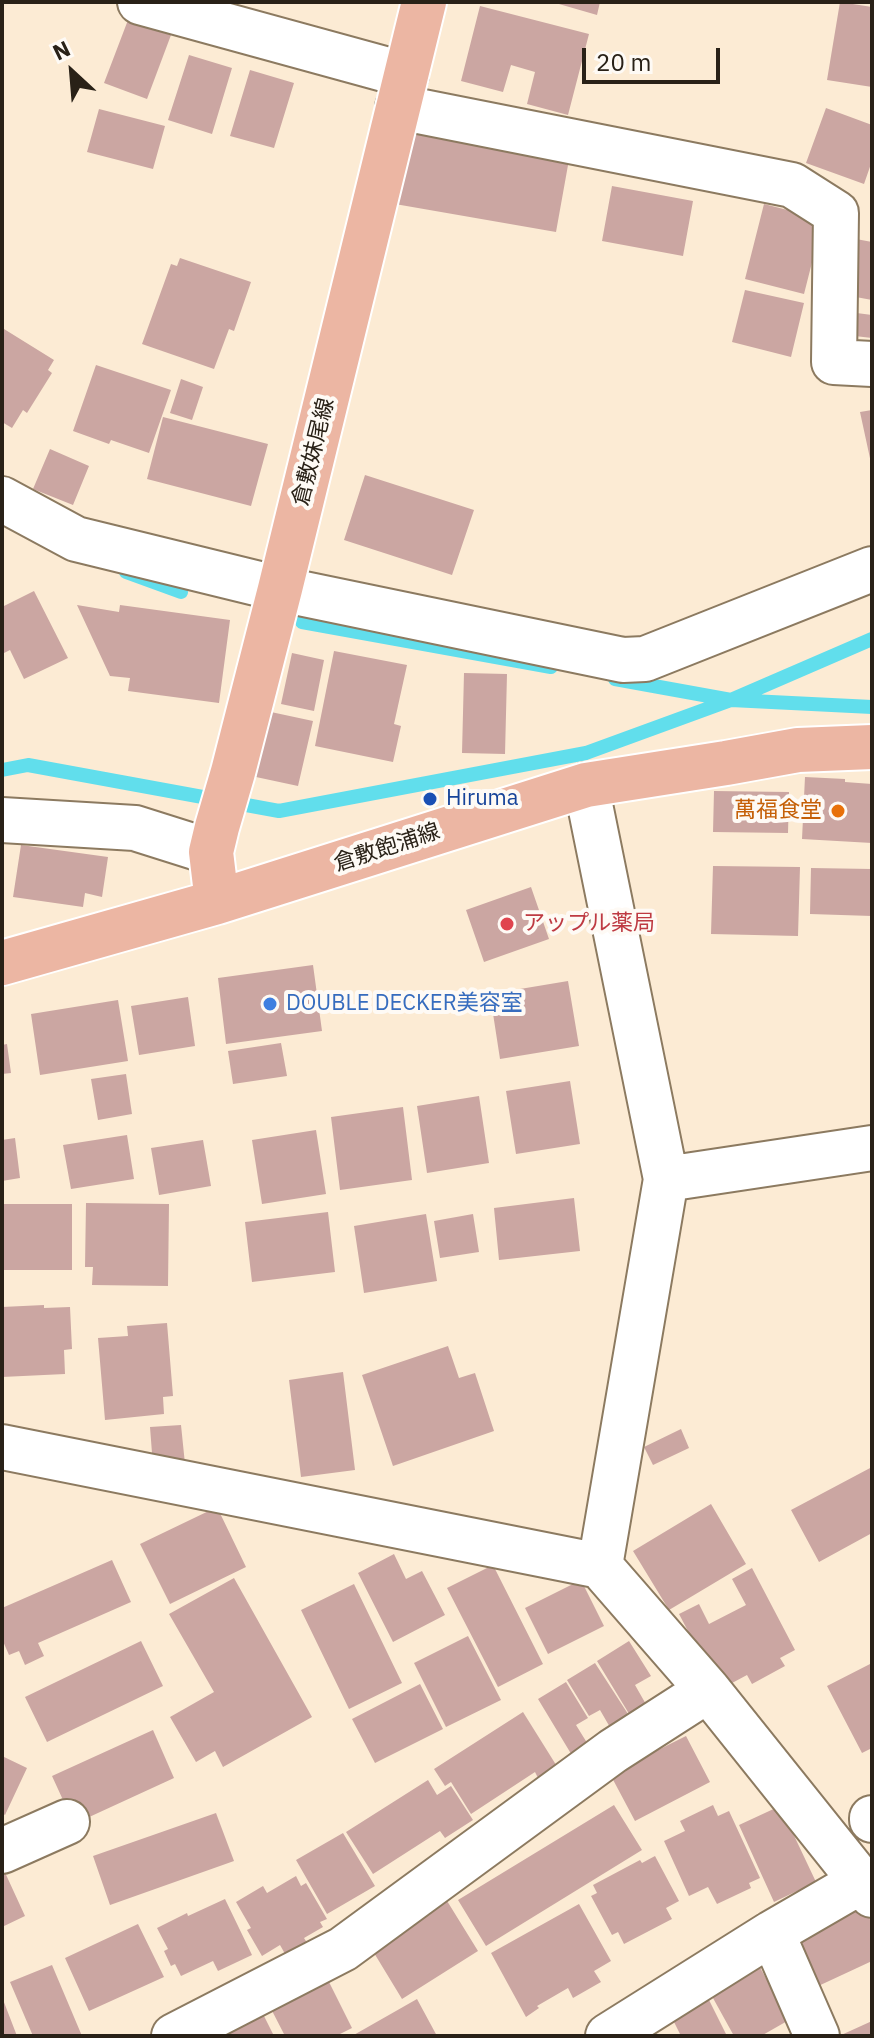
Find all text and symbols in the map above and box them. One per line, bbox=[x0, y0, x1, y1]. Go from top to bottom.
north arrow bbox=[32, 32, 112, 112]
scale bar bbox=[586, 32, 724, 82]
text: N bbox=[48, 33, 75, 67]
text: 20 m bbox=[596, 46, 651, 78]
street label: 倉敷妹尾線 bbox=[288, 395, 340, 509]
place label: Hiruma bbox=[446, 786, 519, 812]
marker: Hiruma bbox=[421, 790, 439, 808]
place label: 萬福食堂 bbox=[734, 798, 822, 824]
marker: 萬福食堂 bbox=[829, 802, 847, 820]
street label: 倉敷飽浦線 bbox=[331, 818, 443, 878]
place label: アップル薬局 bbox=[523, 911, 655, 937]
marker: アップル薬局 bbox=[498, 915, 516, 933]
place label: DOUBLE DECKER美容室 bbox=[286, 991, 523, 1017]
marker: DOUBLE DECKER美容室 bbox=[261, 995, 279, 1013]

